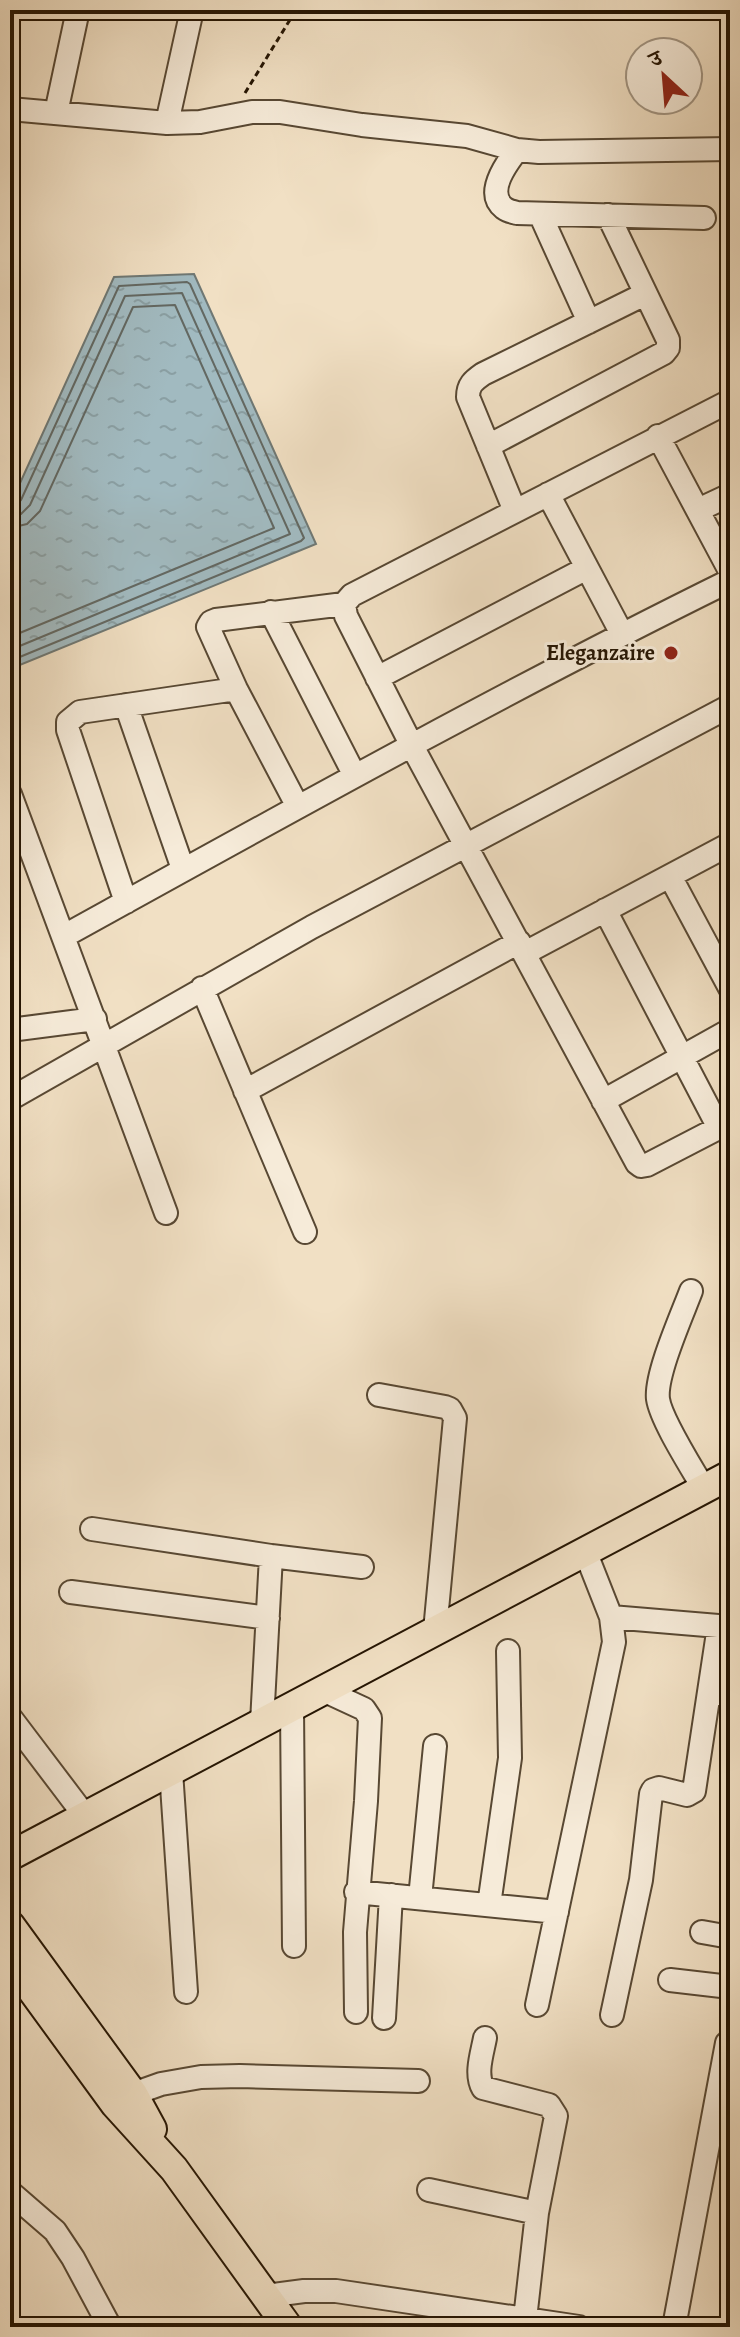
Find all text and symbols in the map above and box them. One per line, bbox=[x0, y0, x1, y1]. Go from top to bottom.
north arrow bbox=[624, 36, 704, 116]
text: उ bbox=[642, 42, 669, 76]
place label: Eleganzaire bbox=[546, 638, 655, 668]
marker: Eleganzaire bbox=[662, 644, 680, 662]

